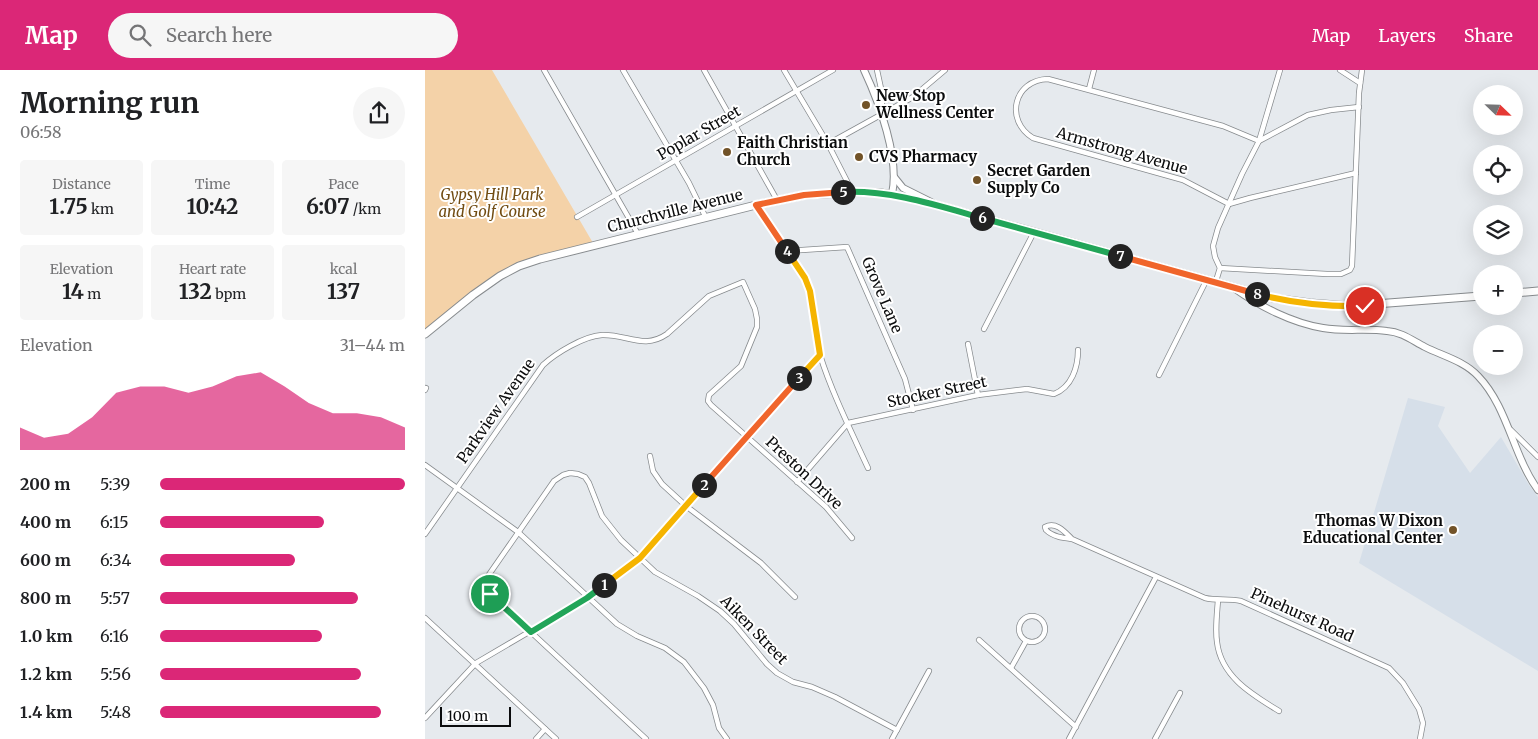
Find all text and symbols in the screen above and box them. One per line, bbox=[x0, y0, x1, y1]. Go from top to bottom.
search box bbox=[108, 13, 458, 58]
text: Map bbox=[25, 20, 78, 51]
icon: search bbox=[126, 21, 154, 49]
text: Search here bbox=[166, 23, 272, 47]
text: Map bbox=[1312, 24, 1350, 47]
text: Layers bbox=[1378, 24, 1436, 47]
text: Share bbox=[1464, 24, 1513, 47]
text: Morning run bbox=[20, 85, 199, 121]
north arrow bbox=[1473, 85, 1523, 135]
map controls bbox=[1473, 85, 1523, 375]
place label: New Stop Wellness Center bbox=[875, 86, 994, 122]
button: share bbox=[353, 87, 405, 139]
marker: New Stop Wellness Center bbox=[860, 99, 872, 111]
street label: Poplar Street bbox=[654, 101, 744, 164]
text: 06:58 bbox=[20, 122, 62, 142]
street label: Armstrong Avenue bbox=[1053, 122, 1190, 178]
place label: Faith Christian Church bbox=[737, 133, 848, 169]
button: locate bbox=[1473, 145, 1523, 195]
marker: Faith Christian Church bbox=[721, 146, 733, 158]
place label: CVS Pharmacy bbox=[869, 147, 977, 166]
marker: CVS Pharmacy bbox=[853, 151, 865, 163]
place label: Secret Garden Supply Co bbox=[987, 161, 1090, 197]
marker: Secret Garden Supply Co bbox=[971, 174, 983, 186]
text: Distance bbox=[52, 175, 111, 193]
text: Time bbox=[195, 175, 230, 193]
text: Pace bbox=[328, 175, 359, 193]
pin: 5 bbox=[831, 180, 855, 204]
text: 5 bbox=[839, 183, 848, 201]
street label: Churchville Avenue bbox=[605, 184, 745, 237]
park label: Gypsy Hill Park and Golf Course bbox=[438, 185, 546, 221]
text: 1.75 bbox=[49, 193, 88, 220]
text: 10:42 bbox=[187, 193, 238, 220]
text: 6:07 bbox=[306, 193, 350, 220]
text: km bbox=[88, 200, 114, 218]
text: /km bbox=[350, 200, 381, 218]
button: layers bbox=[1473, 205, 1523, 255]
pin: 6 bbox=[969, 206, 995, 230]
text: 6 bbox=[978, 209, 987, 227]
pin: 4 bbox=[775, 238, 799, 264]
text: 4 bbox=[783, 242, 792, 260]
pin: 7 bbox=[1107, 244, 1133, 268]
text: 7 bbox=[1116, 247, 1125, 265]
street label: Grove Lane bbox=[858, 254, 907, 336]
text: Elevation bbox=[50, 260, 113, 278]
text: Heart rate bbox=[179, 260, 246, 278]
text: kcal bbox=[330, 260, 357, 278]
button: + bbox=[1473, 265, 1523, 315]
text: 14 bbox=[62, 278, 84, 305]
text: 132 bbox=[179, 278, 212, 305]
text: 137 bbox=[327, 278, 360, 305]
pin: 8 bbox=[1245, 282, 1269, 306]
text: m bbox=[84, 285, 101, 303]
text: bpm bbox=[212, 285, 246, 303]
text: 8 bbox=[1253, 285, 1262, 303]
pin bbox=[1344, 285, 1386, 327]
icon: check bbox=[1351, 292, 1379, 320]
button: − bbox=[1473, 325, 1523, 375]
text: Elevation bbox=[20, 335, 93, 355]
text: 31–44 m bbox=[340, 335, 405, 355]
street label: Parkview Avenue bbox=[452, 355, 539, 467]
pin: 3 bbox=[787, 366, 811, 390]
text: 3 bbox=[795, 369, 804, 387]
street label: Stocker Street bbox=[885, 372, 988, 411]
street label: Preston Drive bbox=[762, 432, 847, 513]
pin: 2 bbox=[691, 472, 717, 498]
text: 200 m bbox=[20, 474, 70, 494]
text: 5:39 bbox=[100, 474, 130, 494]
text: 2 bbox=[700, 476, 709, 494]
place label: Thomas W Dixon Educational Center bbox=[1303, 511, 1443, 547]
text: 400 m bbox=[20, 512, 71, 532]
text: 6:15 bbox=[100, 512, 129, 532]
marker: Thomas W Dixon Educational Center bbox=[1447, 524, 1459, 536]
text: 600 m bbox=[20, 550, 71, 570]
text: 6:34 bbox=[100, 550, 131, 570]
pin: 1 bbox=[591, 572, 617, 598]
pin bbox=[469, 573, 511, 615]
text: 1 bbox=[601, 576, 608, 594]
icon: arrive bbox=[476, 580, 504, 608]
street label: Pinehurst Road bbox=[1248, 583, 1357, 646]
text: 800 m bbox=[20, 588, 71, 608]
text: 5:57 bbox=[100, 588, 130, 608]
street label: Aiken Street bbox=[716, 590, 792, 668]
text: 1.0 km bbox=[20, 626, 73, 646]
text: 6:16 bbox=[100, 626, 129, 646]
text: 1.2 km bbox=[20, 664, 72, 684]
text: 5:56 bbox=[100, 664, 131, 684]
text: 1.4 km bbox=[20, 702, 72, 722]
text: 5:48 bbox=[100, 702, 131, 722]
scale bar bbox=[440, 704, 511, 727]
text: 100 m bbox=[447, 707, 488, 725]

